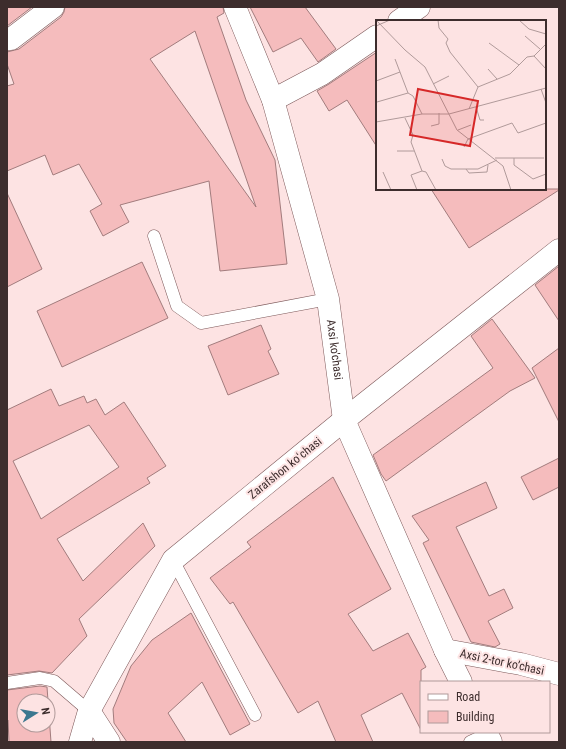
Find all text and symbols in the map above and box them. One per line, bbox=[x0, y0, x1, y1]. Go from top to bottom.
inset map bbox=[376, 20, 546, 190]
street label: Axsi ko'chasi bbox=[324, 318, 346, 381]
street label: Zarafshon koʻchasi bbox=[246, 434, 324, 502]
street label: Аxsi 2-tor koʼchasi bbox=[459, 646, 545, 678]
legend bbox=[420, 681, 550, 733]
text: Road bbox=[456, 690, 480, 704]
north arrow bbox=[16, 693, 56, 733]
text: N bbox=[38, 707, 52, 716]
text: Building bbox=[456, 710, 494, 724]

